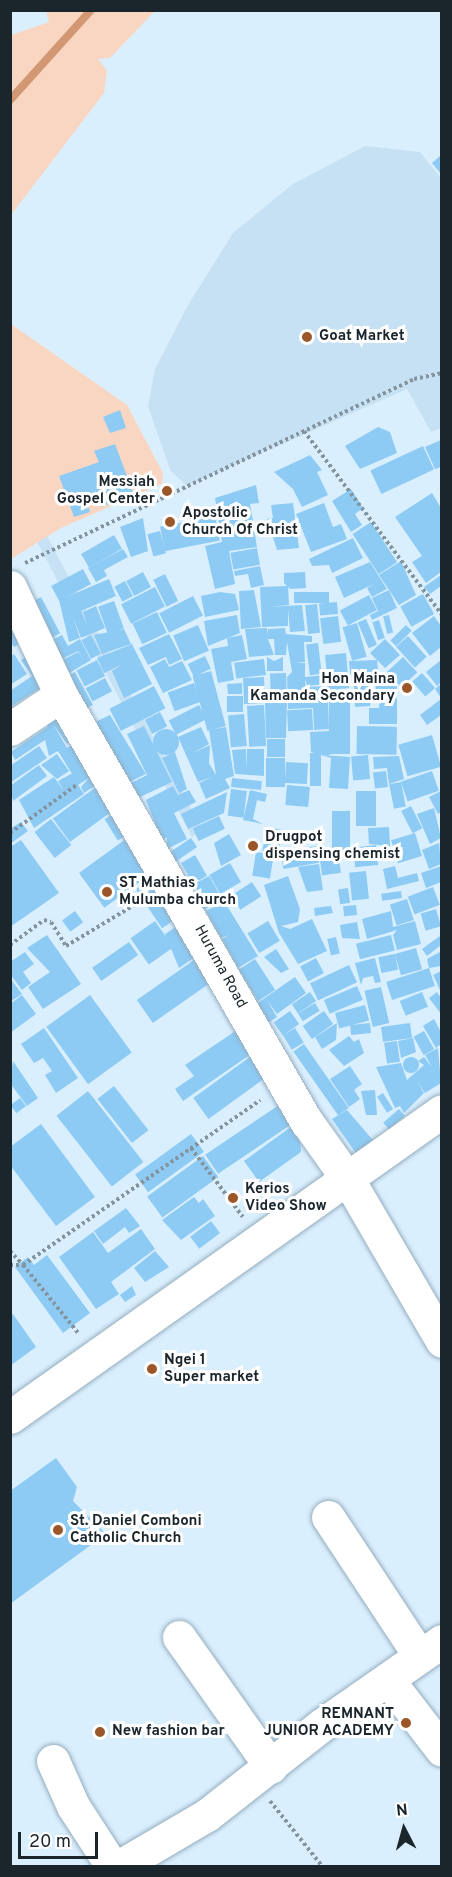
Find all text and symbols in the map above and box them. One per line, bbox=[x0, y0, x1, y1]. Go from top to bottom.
place label: Goat Market bbox=[319, 328, 405, 346]
marker: Goat Market bbox=[300, 330, 314, 344]
place label: Messiah Gospel Center bbox=[57, 473, 155, 508]
marker: Messiah Gospel Center bbox=[160, 484, 174, 498]
place label: Apostolic Church Of Christ bbox=[182, 504, 298, 539]
marker: Apostolic Church Of Christ bbox=[163, 515, 177, 529]
place label: Hon Maina Kamanda Secondary bbox=[250, 670, 395, 705]
marker: Hon Maina Kamanda Secondary bbox=[400, 681, 414, 695]
place label: Drugpot dispensing chemist bbox=[265, 828, 400, 863]
marker: Drugpot dispensing chemist bbox=[246, 839, 260, 853]
place label: ST Mathias Mulumba church bbox=[119, 874, 236, 909]
marker: ST Mathias Mulumba church bbox=[100, 885, 114, 899]
street label: Huruma Road bbox=[190, 922, 250, 1012]
place label: Kerios Video Show bbox=[245, 1180, 327, 1215]
marker: Kerios Video Show bbox=[226, 1191, 240, 1205]
place label: Ngei 1 Super market bbox=[164, 1351, 259, 1386]
marker: Ngei 1 Super market bbox=[145, 1362, 159, 1376]
place label: St. Daniel Comboni Catholic Church bbox=[70, 1512, 202, 1547]
marker: St. Daniel Comboni Catholic Church bbox=[51, 1523, 65, 1537]
place label: REMNANT JUNIOR ACADEMY bbox=[263, 1705, 394, 1740]
marker: REMNANT JUNIOR ACADEMY bbox=[399, 1716, 413, 1730]
place label: New fashion bar bbox=[112, 1723, 225, 1741]
marker: New fashion bar bbox=[93, 1725, 107, 1739]
north arrow bbox=[374, 1799, 434, 1859]
text: N bbox=[395, 1801, 409, 1822]
scale bar bbox=[21, 1820, 100, 1858]
text: 20 m bbox=[29, 1831, 71, 1854]

